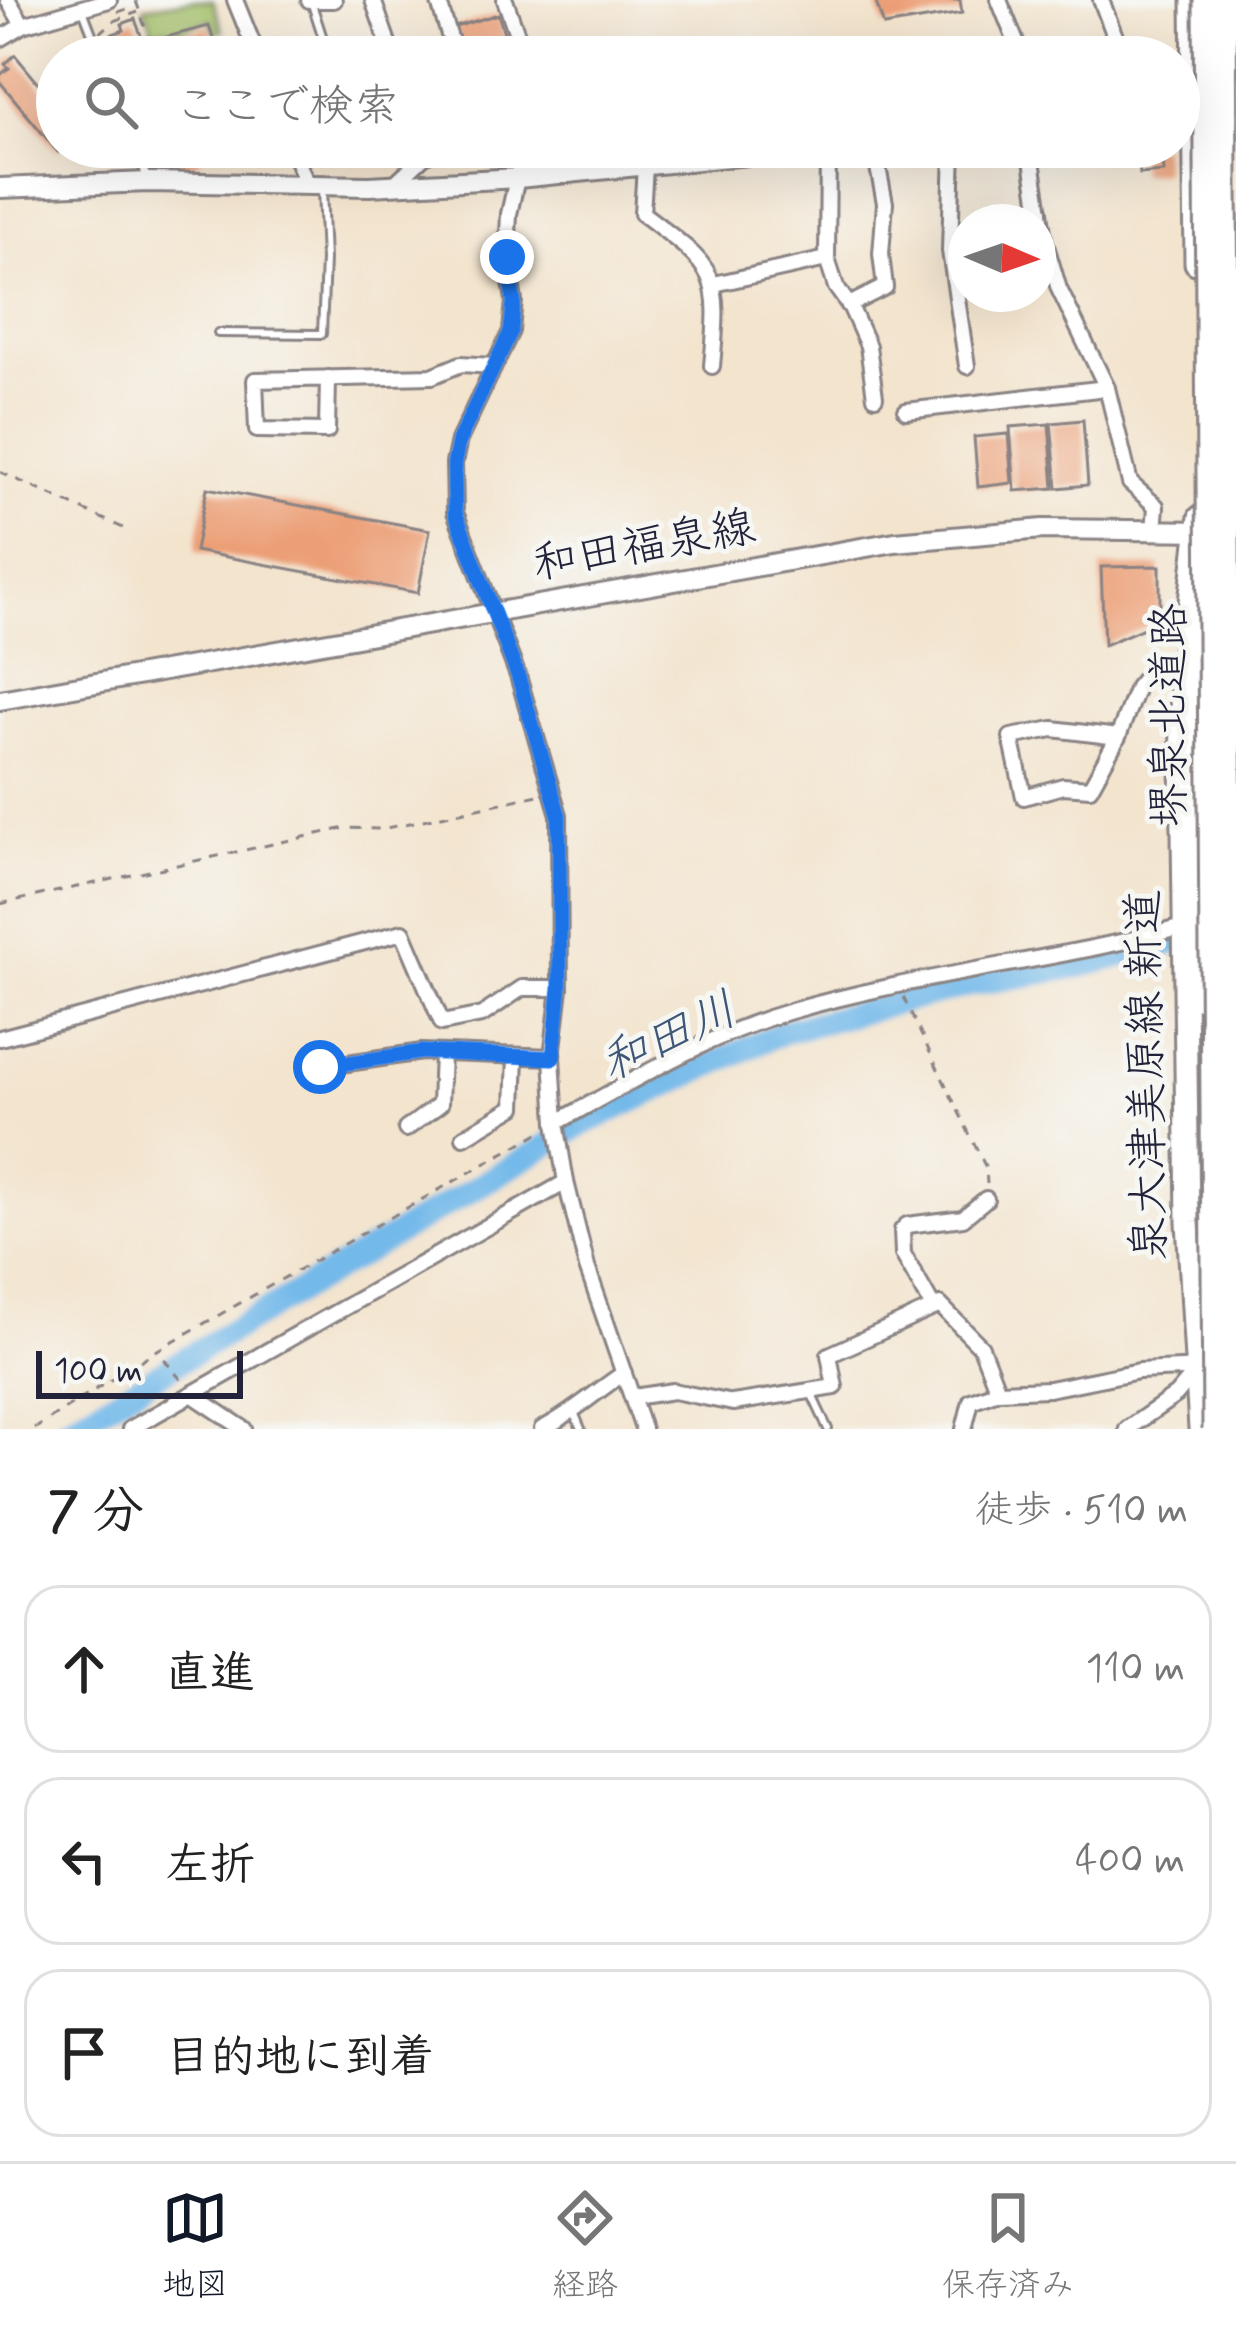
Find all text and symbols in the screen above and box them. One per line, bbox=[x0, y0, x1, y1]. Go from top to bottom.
search box bbox=[36, 36, 1200, 168]
icon: search bbox=[78, 69, 144, 135]
text: ここで検索 bbox=[174, 78, 399, 137]
north arrow bbox=[948, 204, 1056, 312]
route end bbox=[480, 230, 534, 284]
street label: 和田福泉線 bbox=[528, 498, 760, 596]
street label: 堺泉北道路 bbox=[1141, 602, 1200, 828]
street label: 泉大津美原線 新道 bbox=[1115, 888, 1181, 1262]
water label: 和田川 bbox=[590, 979, 748, 1097]
route start bbox=[293, 1040, 347, 1094]
scale bar bbox=[36, 1345, 243, 1398]
text: 100 m bbox=[54, 1350, 143, 1394]
text: 7 分 bbox=[48, 1480, 144, 1546]
text: 徒歩 · 510 m bbox=[975, 1486, 1188, 1537]
icon: ahead bbox=[51, 1636, 117, 1702]
text: 110 m bbox=[1086, 1644, 1185, 1695]
text: 直進 bbox=[165, 1645, 255, 1704]
icon: left bbox=[51, 1828, 117, 1894]
text: 400 m bbox=[1075, 1836, 1185, 1887]
text: 左折 bbox=[165, 1837, 255, 1896]
icon: arrive bbox=[51, 2020, 117, 2086]
text: 目的地に到着 bbox=[165, 2029, 435, 2088]
tab: 地図 bbox=[162, 2185, 228, 2308]
tab: 経路 bbox=[552, 2185, 618, 2308]
tab: 保存済み bbox=[942, 2185, 1074, 2308]

